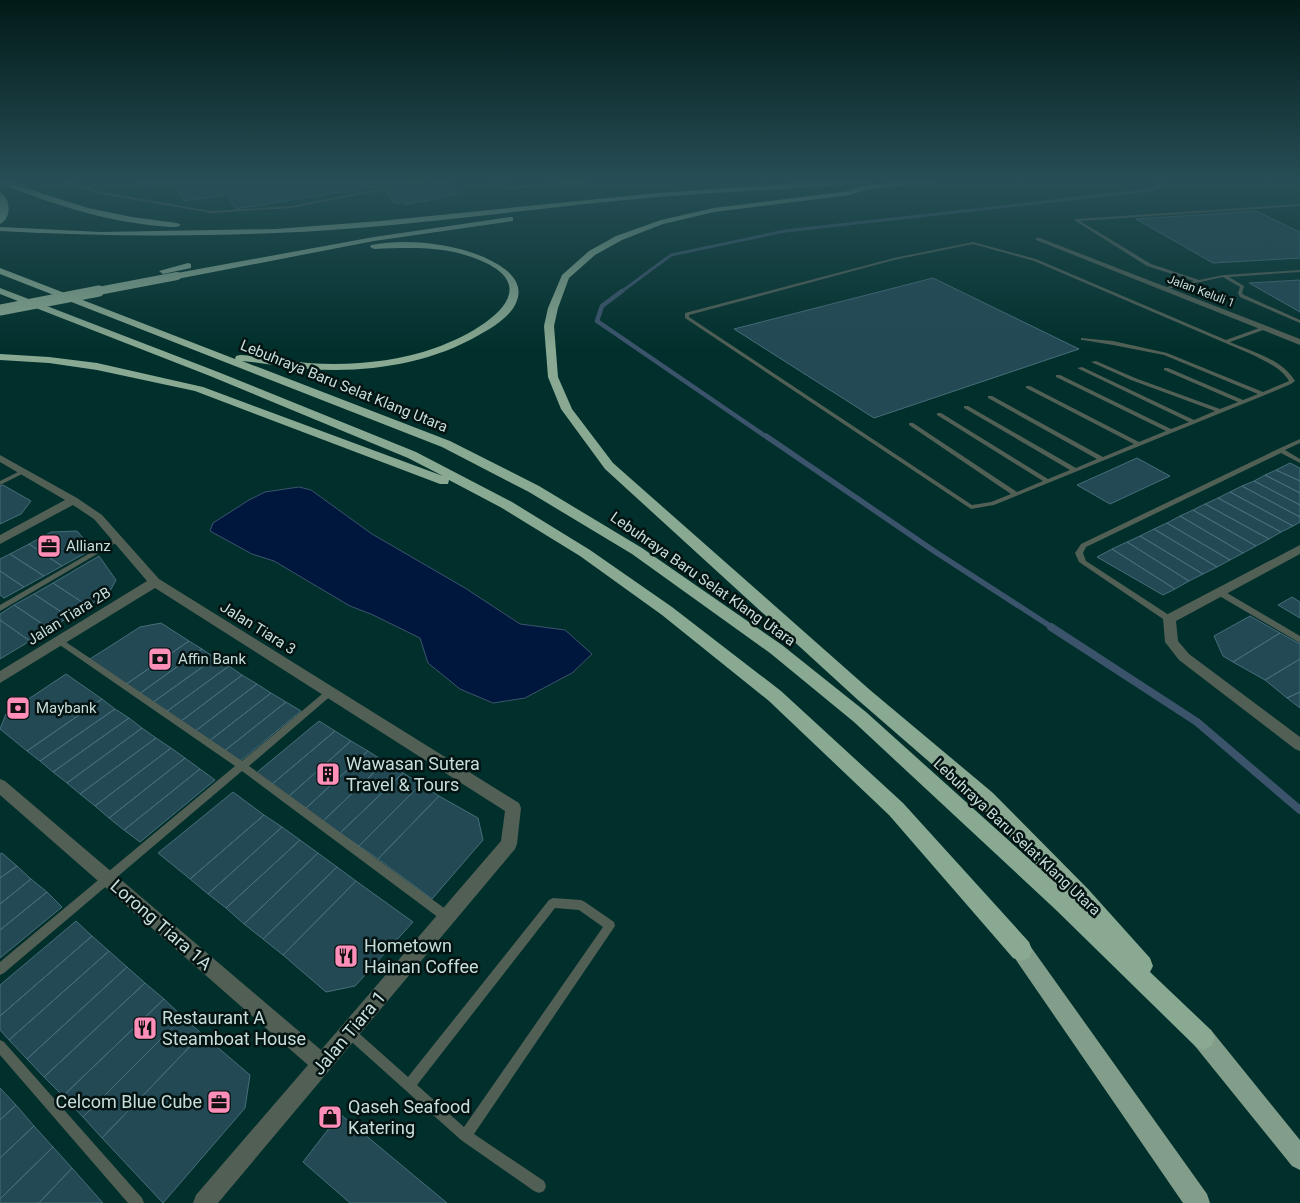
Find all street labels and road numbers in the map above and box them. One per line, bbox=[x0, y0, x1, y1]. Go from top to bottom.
street label: Jalan Keluli 1 bbox=[1165, 272, 1237, 310]
street label: Lebuhraya Baru Selat Klang Utara bbox=[238, 336, 450, 436]
street label: Lebuhraya Baru Selat Klang Utara bbox=[607, 508, 799, 650]
street label: Jalan Tiara 2B bbox=[24, 583, 114, 649]
street label: Jalan Tiara 3 bbox=[217, 598, 299, 658]
street label: Lebuhraya Baru Selat Klang Utara bbox=[930, 755, 1104, 919]
street label: Lorong Tiara 1A bbox=[106, 875, 216, 974]
street label: Jalan Tiara 1 bbox=[307, 986, 390, 1079]

